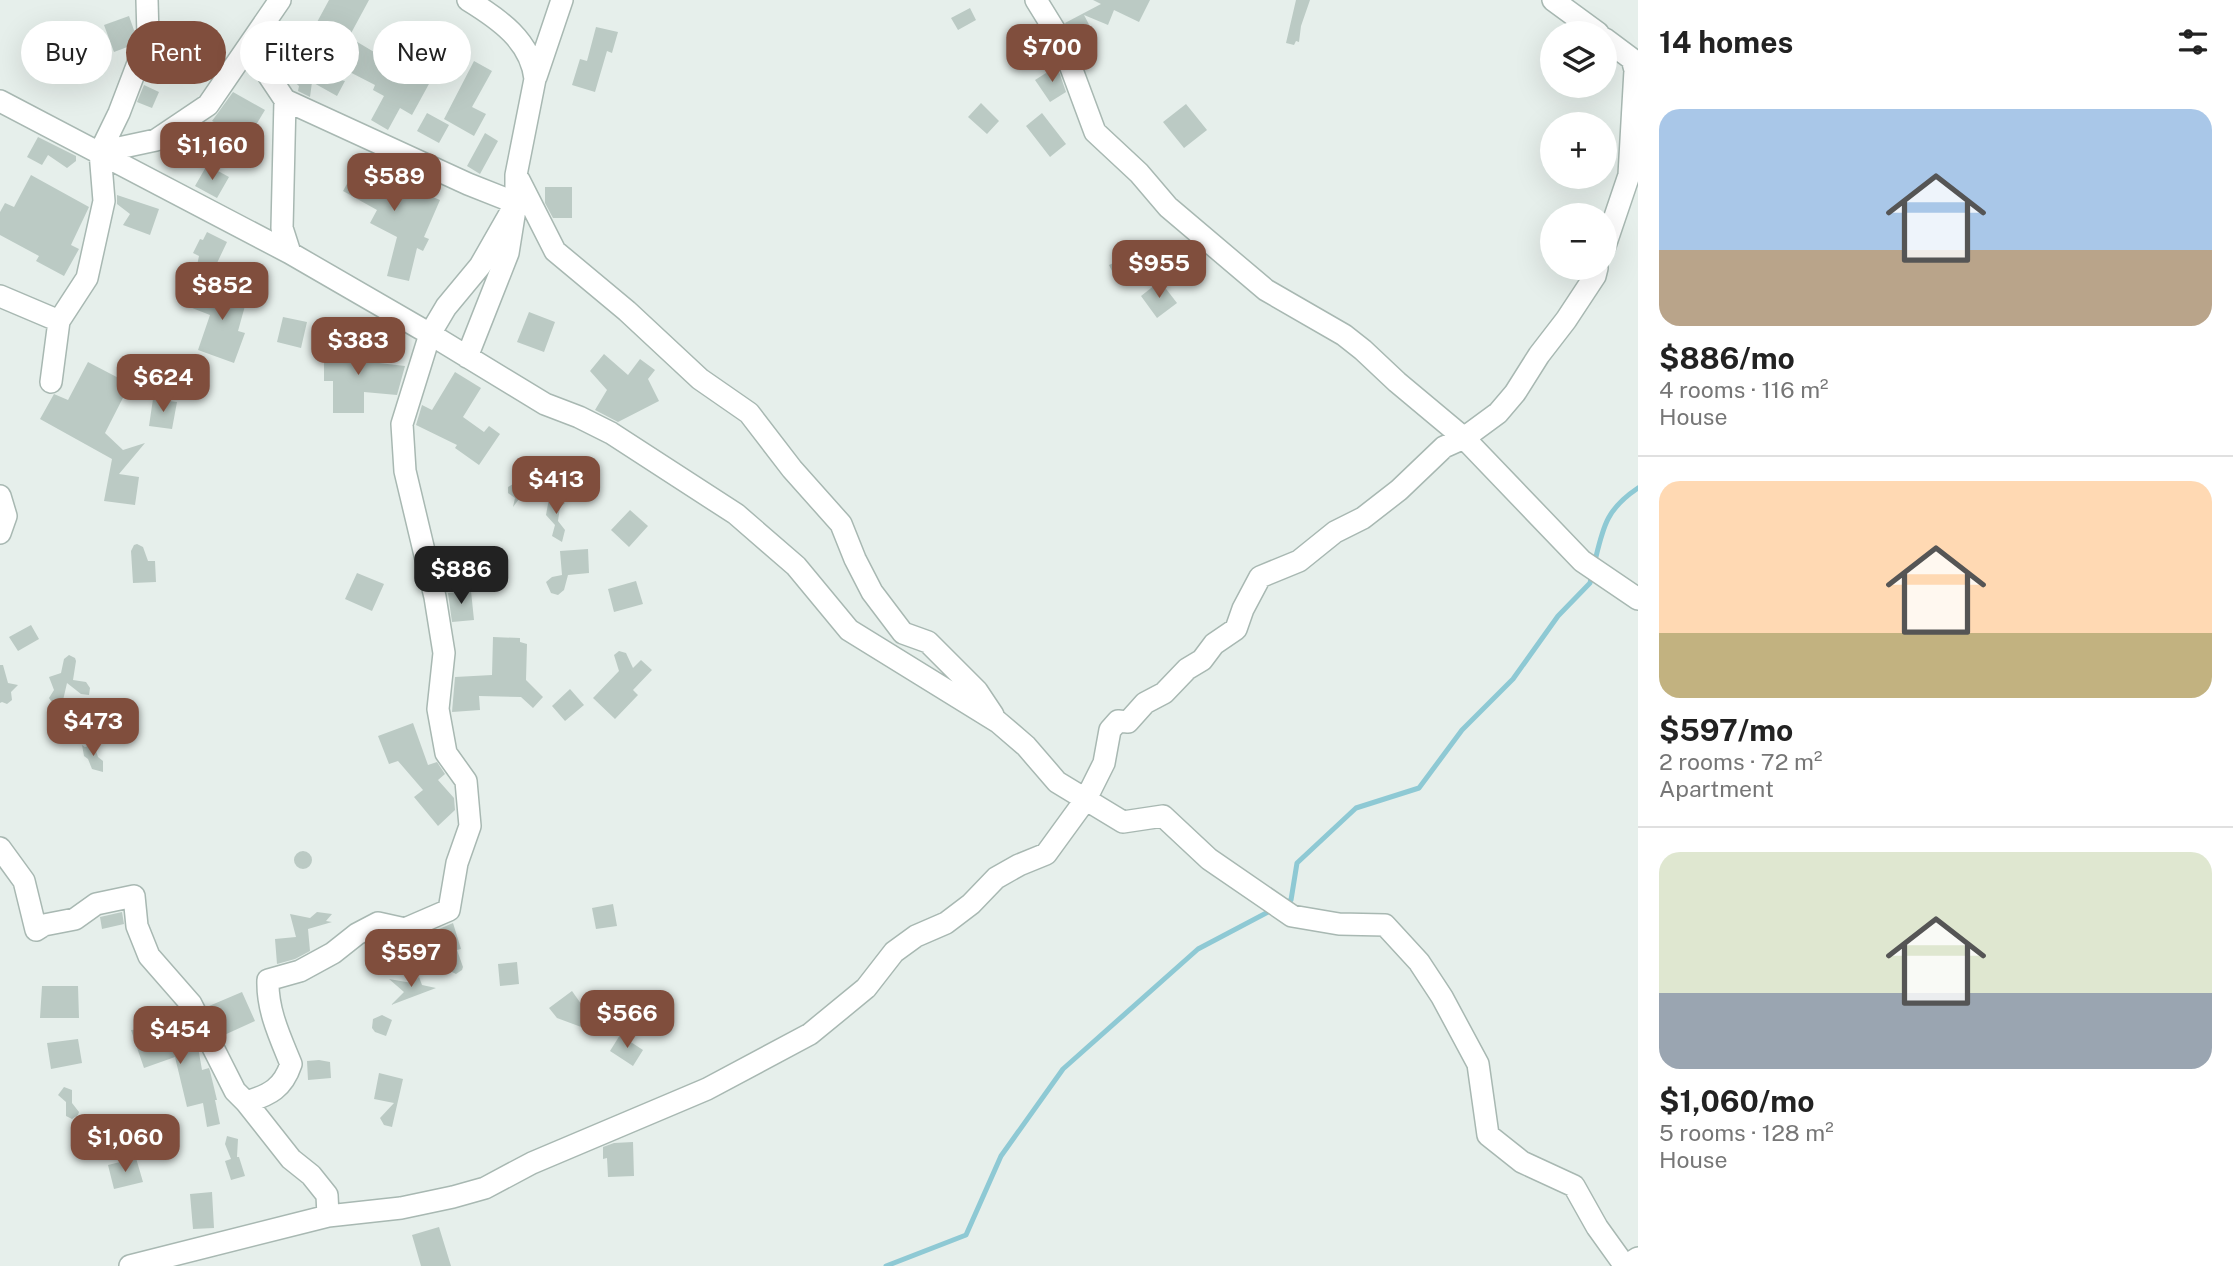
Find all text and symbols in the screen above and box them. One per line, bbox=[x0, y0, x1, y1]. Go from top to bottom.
chip: Buy bbox=[21, 21, 112, 84]
chip: Rent bbox=[126, 21, 226, 84]
chip: Filters bbox=[240, 21, 359, 84]
chip: New bbox=[373, 21, 471, 84]
map controls bbox=[1540, 21, 1617, 280]
button: layers bbox=[1540, 21, 1617, 98]
icon: filters bbox=[2174, 23, 2212, 61]
pin: $700 bbox=[1011, 24, 1093, 84]
text: 14 homes bbox=[1659, 24, 1793, 60]
text: $700 bbox=[1022, 33, 1082, 60]
button: + bbox=[1540, 112, 1617, 189]
pin: $1,160 bbox=[155, 122, 269, 182]
text: $1,160 bbox=[176, 131, 248, 158]
pin: $589 bbox=[353, 154, 435, 213]
icon: home bbox=[1873, 155, 1999, 281]
text: $589 bbox=[363, 162, 425, 189]
button: − bbox=[1540, 203, 1617, 280]
pin: $955 bbox=[1118, 240, 1200, 300]
text: $955 bbox=[1128, 249, 1190, 276]
pin: $852 bbox=[181, 262, 263, 322]
text: $852 bbox=[191, 271, 253, 298]
pin: $383 bbox=[317, 318, 399, 377]
text: $383 bbox=[327, 326, 389, 353]
text: $886/mo bbox=[1659, 340, 1795, 376]
pin: $624 bbox=[122, 354, 204, 414]
text: $624 bbox=[133, 363, 193, 390]
text: 4 rooms · 116 m² bbox=[1659, 376, 1828, 403]
text: House bbox=[1659, 403, 1727, 430]
pin: $413 bbox=[515, 456, 597, 516]
text: $413 bbox=[528, 465, 584, 492]
icon: home bbox=[1873, 527, 1999, 653]
pin: $886 bbox=[420, 546, 502, 606]
text: $886 bbox=[430, 555, 492, 582]
pin: $473 bbox=[52, 698, 134, 758]
text: $473 bbox=[63, 707, 123, 734]
text: $597/mo bbox=[1659, 712, 1793, 748]
text: 2 rooms · 72 m² bbox=[1659, 748, 1822, 775]
text: Apartment bbox=[1659, 775, 1774, 802]
icon: home bbox=[1873, 898, 1999, 1024]
pin: $597 bbox=[370, 930, 452, 989]
text: $597 bbox=[381, 938, 441, 965]
pin: $566 bbox=[586, 990, 668, 1050]
text: $566 bbox=[596, 999, 658, 1026]
pin: $454 bbox=[139, 1006, 221, 1066]
text: $454 bbox=[149, 1015, 211, 1042]
text: $1,060/mo bbox=[1659, 1083, 1814, 1119]
pin: $1,060 bbox=[68, 1114, 182, 1174]
text: 5 rooms · 128 m² bbox=[1659, 1119, 1834, 1146]
text: $1,060 bbox=[87, 1123, 163, 1150]
text: House bbox=[1659, 1146, 1727, 1173]

